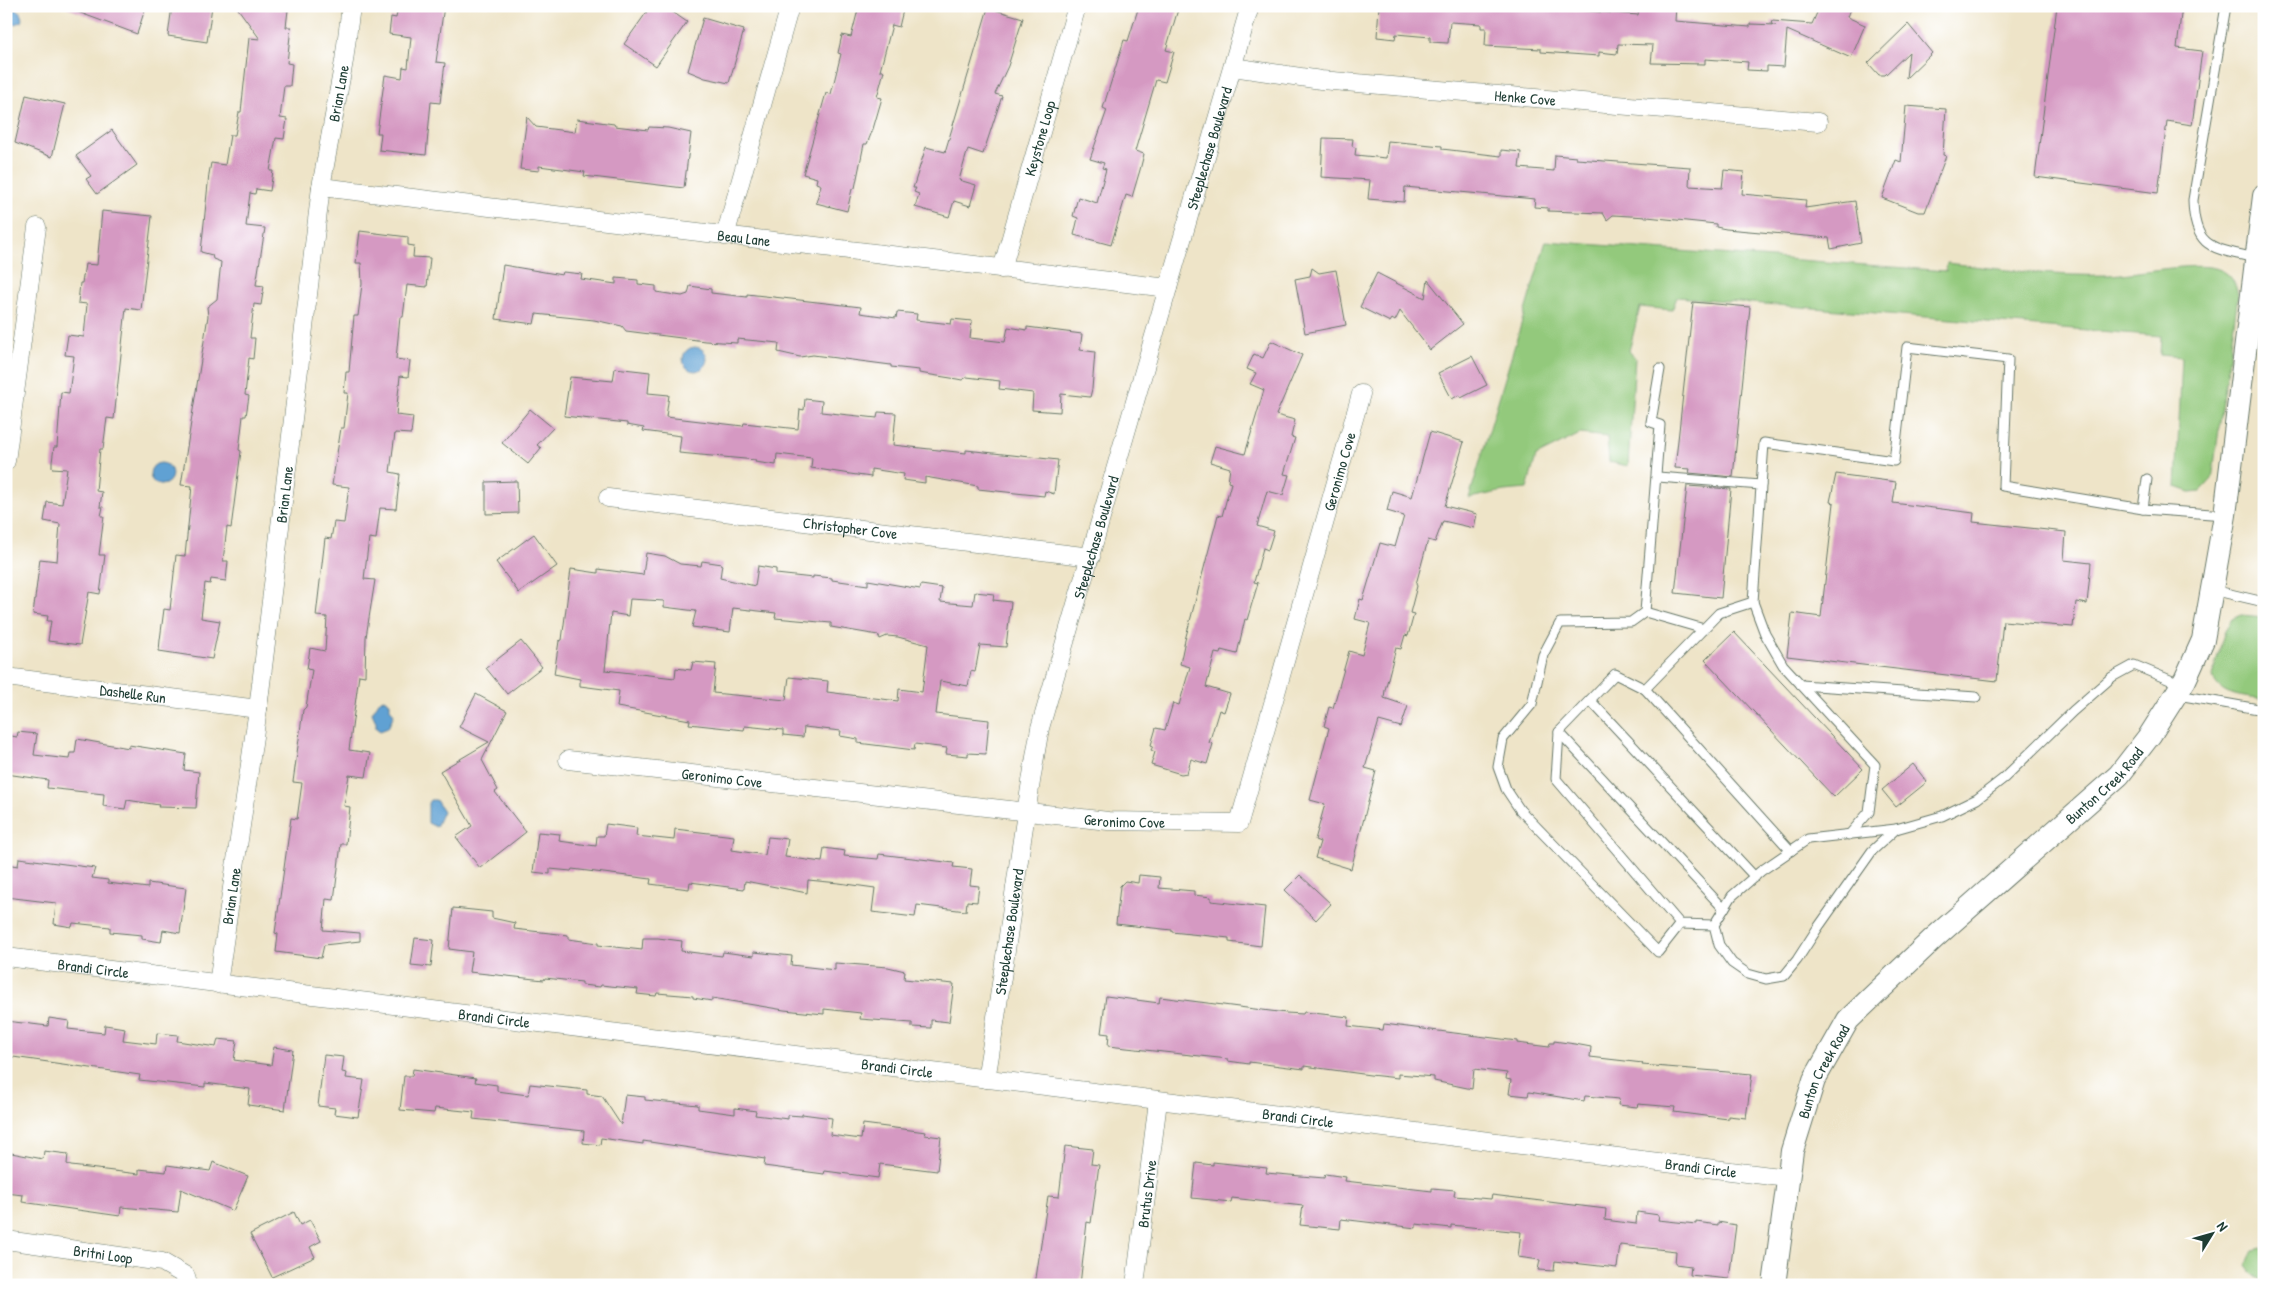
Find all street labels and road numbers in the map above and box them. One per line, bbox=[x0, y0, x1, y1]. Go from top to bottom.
street label: Brian Lane bbox=[323, 63, 354, 123]
street label: Steeplechase Boulevard bbox=[1181, 84, 1236, 212]
street label: Henke Cove bbox=[1494, 84, 1557, 110]
street label: Keystone Loop bbox=[1019, 97, 1060, 178]
street label: Beau Lane bbox=[716, 224, 772, 251]
street label: Geronimo Cove bbox=[1318, 429, 1360, 513]
street label: Brian Lane bbox=[270, 465, 298, 524]
street label: Steeplechase Boulevard bbox=[1068, 473, 1123, 601]
street label: Christopher Cove bbox=[802, 511, 899, 544]
street label: Dashelle Run bbox=[99, 679, 168, 708]
street label: Bunton Creek Road bbox=[2060, 742, 2148, 828]
street label: Geronimo Cove bbox=[681, 762, 764, 792]
street label: Geronimo Cove bbox=[1083, 808, 1165, 832]
street label: Brian Lane bbox=[216, 866, 245, 926]
street label: Steeplechase Boulevard bbox=[989, 867, 1028, 996]
street label: Brandi Circle bbox=[56, 953, 130, 983]
street label: Brandi Circle bbox=[457, 1003, 531, 1032]
street label: Bunton Creek Road bbox=[1792, 1020, 1854, 1121]
street label: Brandi Circle bbox=[860, 1053, 934, 1082]
street label: Brandi Circle bbox=[1261, 1102, 1335, 1132]
street label: Brandi Circle bbox=[1664, 1152, 1738, 1182]
street label: Brutus Drive bbox=[1132, 1159, 1161, 1229]
street label: Britni Loop bbox=[72, 1239, 135, 1268]

